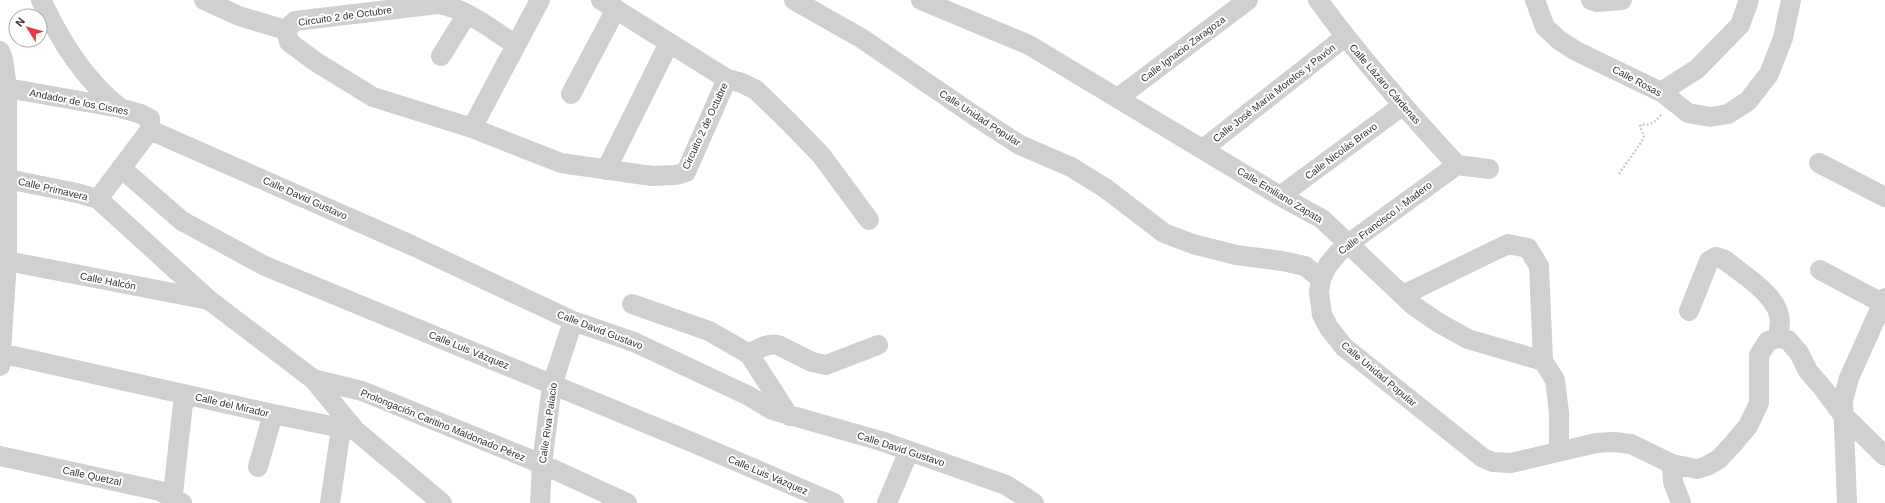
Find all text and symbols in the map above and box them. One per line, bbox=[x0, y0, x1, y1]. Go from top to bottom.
street label: Circuito 2 de Octubre bbox=[297, 4, 393, 28]
north arrow bbox=[8, 8, 48, 48]
street label: Calle Ignacio Zaragoza bbox=[1139, 13, 1228, 84]
text: N bbox=[13, 15, 27, 29]
street label: Calle José María Morelos y Pavón bbox=[1211, 42, 1337, 144]
street label: Calle Lázaro Cárdenas bbox=[1347, 42, 1423, 126]
street label: Calle Rosas bbox=[1611, 63, 1663, 99]
street label: Circuito 2 de Octubre bbox=[680, 80, 730, 171]
street label: Andador de los Cisnes bbox=[29, 87, 129, 117]
street label: Calle Unidad Popular bbox=[937, 88, 1023, 149]
street label: Calle Nicolás Bravo bbox=[1303, 120, 1379, 182]
street label: Calle Emiliano Zapata bbox=[1235, 165, 1325, 225]
street label: Calle David Gustavo bbox=[261, 174, 349, 222]
street label: Calle Primavera bbox=[17, 176, 89, 202]
street label: Calle Francisco I. Madero bbox=[1336, 179, 1434, 257]
street label: Calle Halcón bbox=[79, 270, 137, 292]
street label: Calle David Gustavo bbox=[555, 309, 645, 352]
street label: Calle Luis Vázquez bbox=[427, 329, 511, 371]
street label: Calle Unidad Popular bbox=[1339, 339, 1419, 409]
street label: Calle Riva Palacio bbox=[537, 382, 559, 464]
street label: Prolongación Caritino Maldonado Pérez bbox=[359, 387, 527, 463]
street label: Calle del Mirador bbox=[194, 391, 271, 419]
street label: Calle David Gustavo bbox=[856, 430, 946, 468]
street label: Calle Luis Vázquez bbox=[726, 453, 810, 497]
street label: Calle Quetzal bbox=[61, 464, 123, 488]

